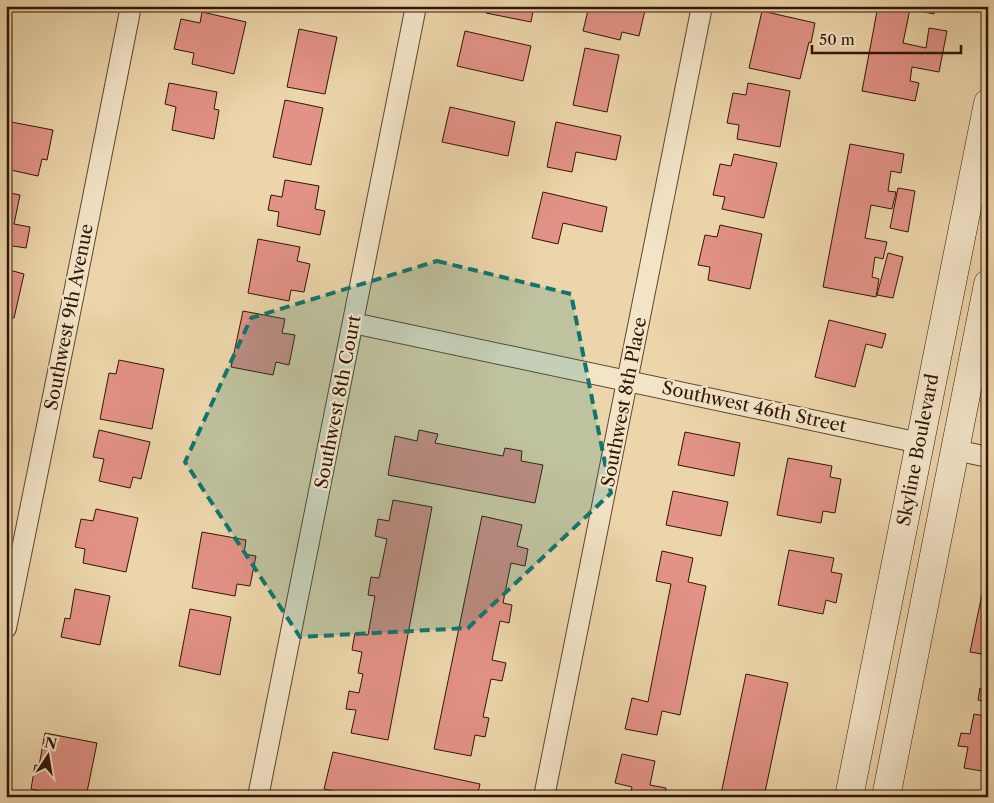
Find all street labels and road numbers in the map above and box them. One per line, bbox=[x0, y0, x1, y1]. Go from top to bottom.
street label: Southwest 9th Avenue bbox=[40, 222, 98, 412]
street label: Southwest 8th Court bbox=[310, 313, 366, 491]
street label: Southwest 8th Place bbox=[597, 315, 651, 489]
street label: Skyline Boulevard bbox=[892, 372, 944, 528]
street label: Southwest 46th Street bbox=[660, 377, 849, 437]

